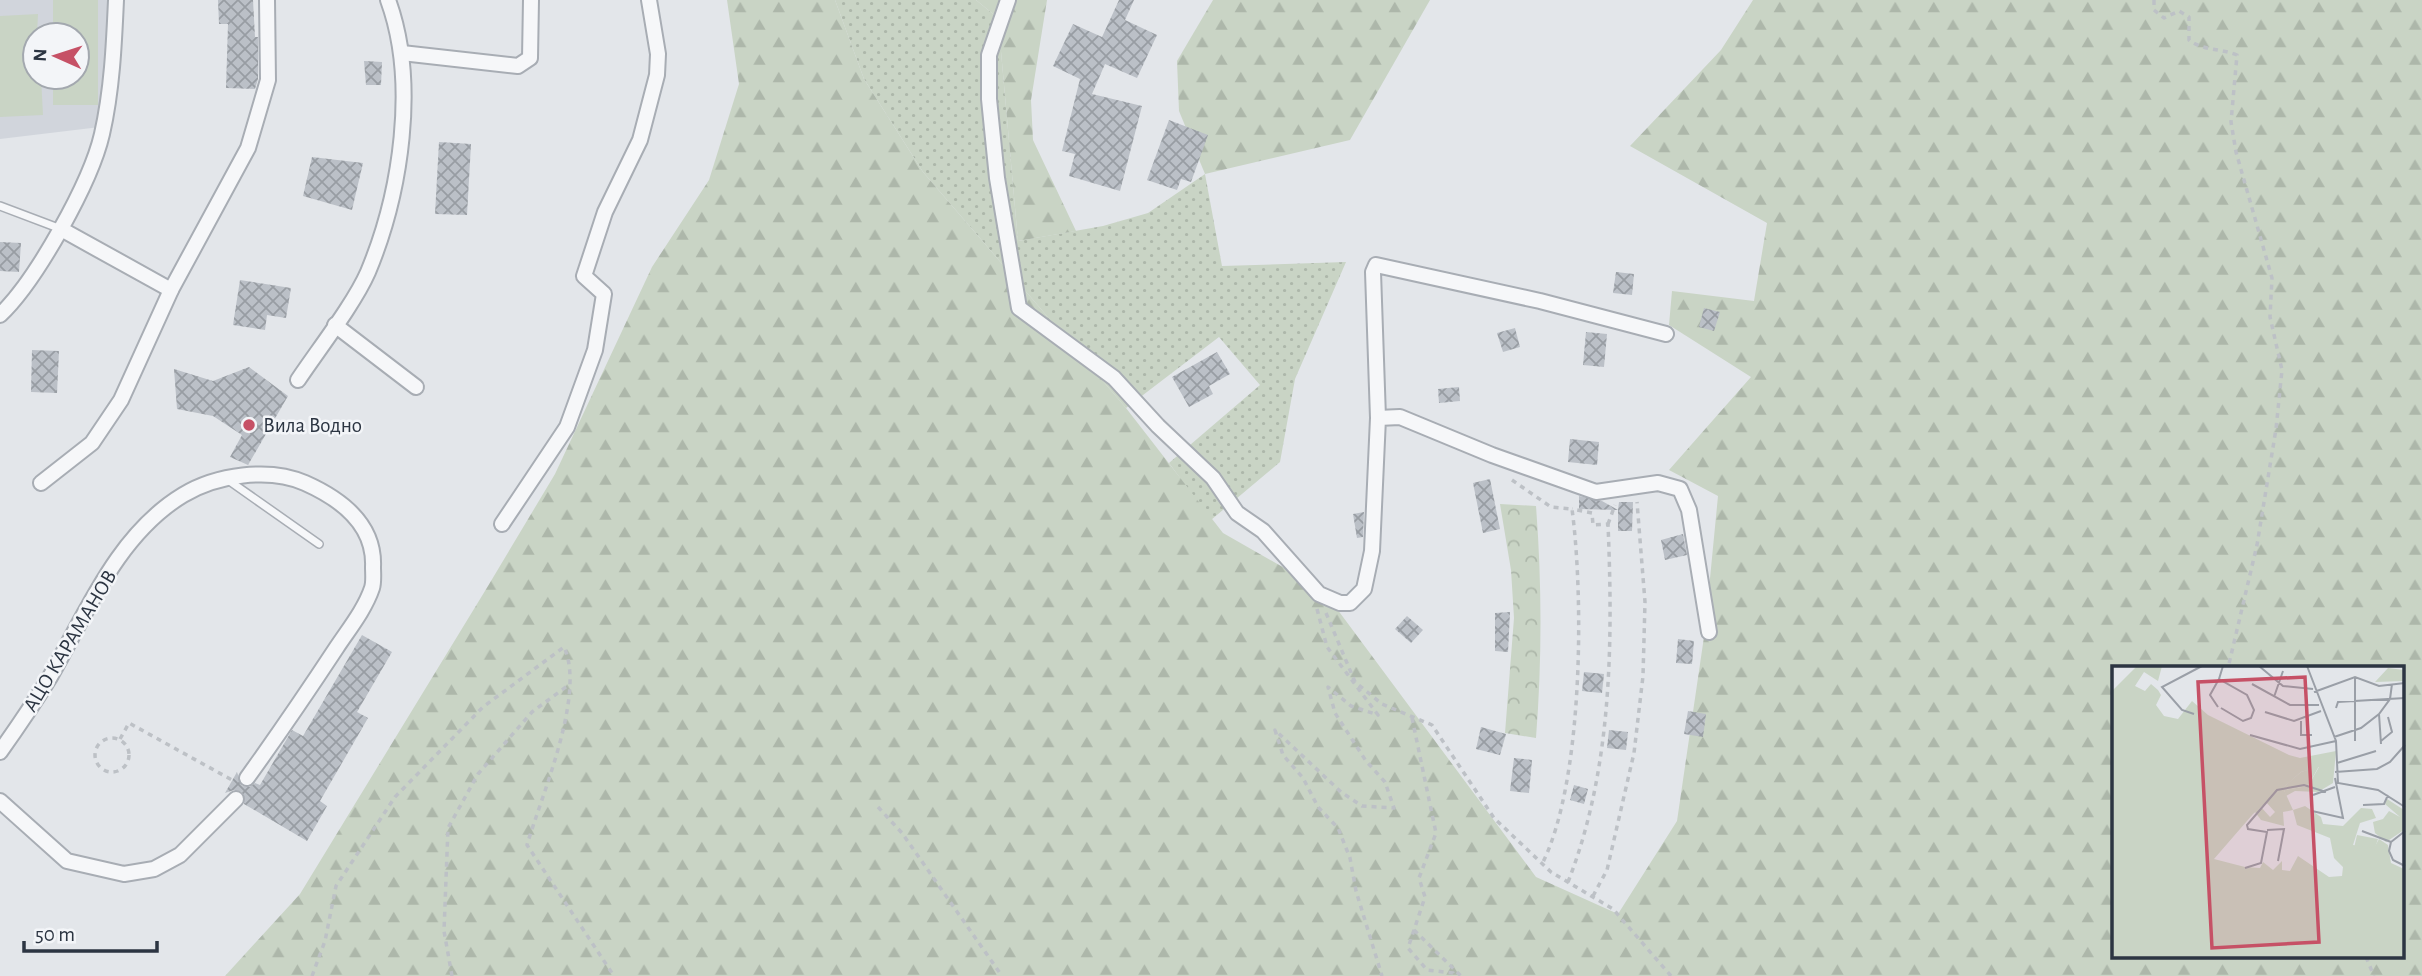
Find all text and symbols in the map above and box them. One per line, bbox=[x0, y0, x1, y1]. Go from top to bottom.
north arrow bbox=[21, 21, 91, 91]
text: N bbox=[31, 48, 50, 62]
place label: Вила Водно bbox=[263, 415, 362, 436]
marker: Вила Водно bbox=[241, 417, 257, 433]
street label: АЦО КАРАМАНОВ bbox=[19, 566, 121, 716]
inset map bbox=[2112, 666, 2404, 958]
scale bar bbox=[24, 909, 158, 953]
text: 50 m bbox=[35, 924, 75, 945]

